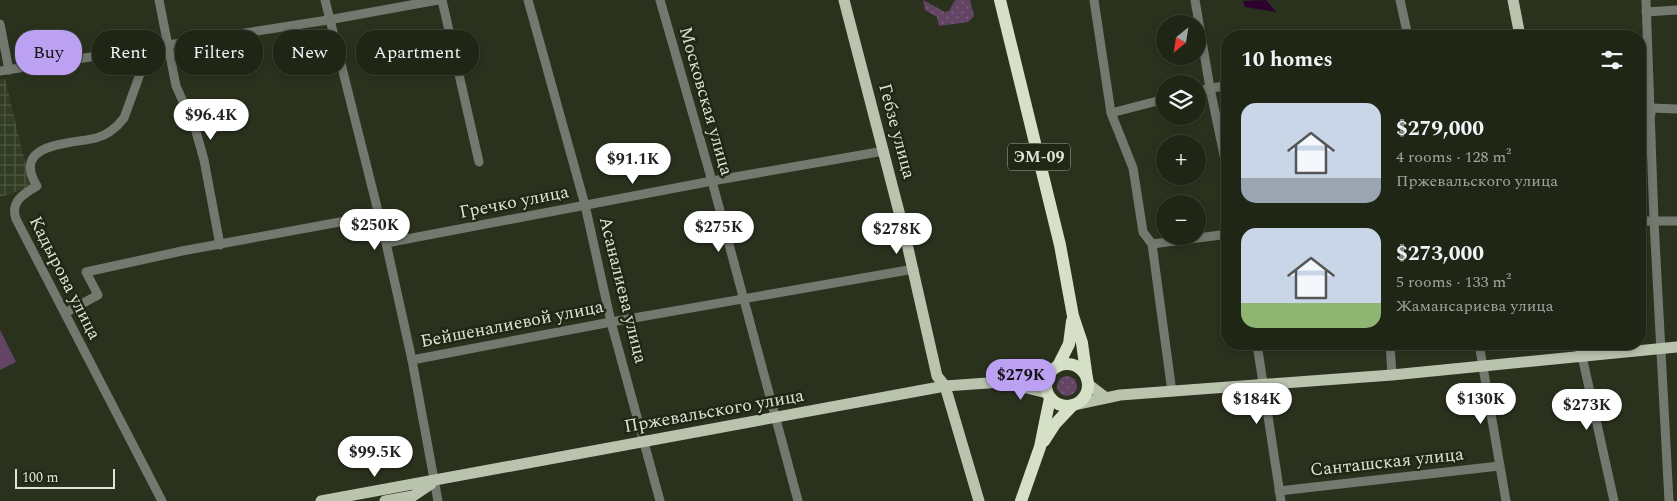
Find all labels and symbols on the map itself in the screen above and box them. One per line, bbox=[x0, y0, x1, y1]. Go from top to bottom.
north arrow bbox=[1156, 15, 1206, 65]
street label: Московская улица bbox=[672, 23, 740, 179]
street label: Гебзе улица bbox=[871, 80, 923, 182]
pin: $96.4K bbox=[170, 98, 252, 141]
pin: $91.1K bbox=[592, 142, 674, 185]
road number: ЭМ-09 bbox=[1008, 144, 1070, 170]
street label: Гречко улица bbox=[457, 178, 571, 226]
pin: $250K bbox=[340, 208, 410, 251]
pin: $275K bbox=[684, 210, 754, 253]
street label: Кадырова улица bbox=[22, 211, 108, 345]
pin: $278K bbox=[862, 212, 932, 255]
street label: Асаналиева улица bbox=[592, 214, 654, 367]
street label: Бейшеналиевой улица bbox=[418, 293, 606, 355]
pin: $279K bbox=[986, 358, 1056, 401]
street label: Пржевальского улица bbox=[622, 382, 806, 440]
pin: $184K bbox=[1222, 382, 1292, 425]
pin: $130K bbox=[1446, 382, 1516, 425]
pin: $273K bbox=[1552, 388, 1622, 431]
pin: $99.5K bbox=[334, 436, 416, 478]
street label: Санташская улица bbox=[1309, 440, 1465, 483]
scale bar bbox=[15, 466, 115, 489]

